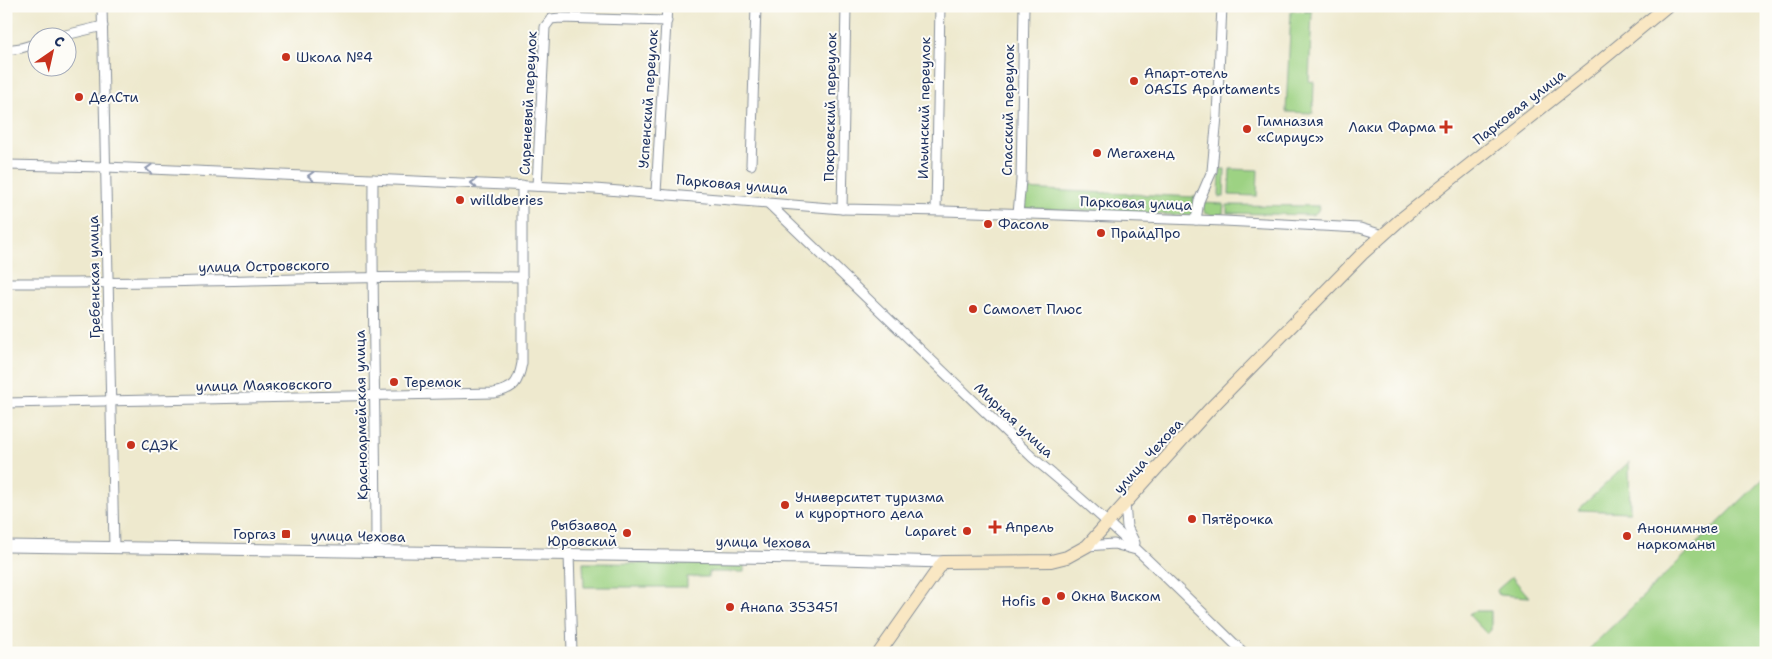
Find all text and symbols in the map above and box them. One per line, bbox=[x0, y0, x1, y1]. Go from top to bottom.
north arrow bbox=[28, 28, 78, 78]
street label: Успенский переулок bbox=[634, 28, 662, 169]
street label: Сиреневый переулок bbox=[515, 30, 541, 175]
text: С bbox=[51, 31, 68, 51]
street label: Покровский переулок bbox=[820, 32, 840, 182]
street label: Ильинский переулок bbox=[914, 36, 934, 179]
street label: Спасский переулок bbox=[998, 43, 1018, 176]
place label: Школа №4 bbox=[296, 48, 373, 66]
marker: Школа №4 bbox=[280, 51, 292, 63]
place label: Апарт-отель OASIS Apartaments bbox=[1144, 64, 1281, 98]
street label: Парковая улица bbox=[1469, 65, 1569, 149]
marker: Апарт-отель OASIS Apartaments bbox=[1128, 75, 1140, 87]
place label: ДелСти bbox=[89, 88, 139, 106]
marker: ДелСти bbox=[73, 91, 85, 103]
place label: Гимназия «Сириус» bbox=[1257, 112, 1324, 146]
place label: Лаки Фарма bbox=[1349, 118, 1436, 136]
marker: Лаки Фарма bbox=[1440, 121, 1452, 133]
marker: Гимназия «Сириус» bbox=[1241, 123, 1253, 135]
place label: Мегахенд bbox=[1107, 144, 1175, 162]
marker: Мегахенд bbox=[1091, 147, 1103, 159]
one-way arrow bbox=[145, 163, 153, 174]
street label: Парковая улица bbox=[675, 170, 789, 198]
one-way arrow bbox=[307, 171, 315, 181]
one-way arrow bbox=[469, 178, 477, 189]
place label: willdberies bbox=[470, 191, 543, 209]
street label: Парковая улица bbox=[1080, 192, 1193, 214]
marker: willdberies bbox=[454, 194, 466, 206]
street label: Гребенская улица bbox=[84, 215, 104, 339]
place label: Фасоль bbox=[998, 215, 1049, 233]
marker: Фасоль bbox=[982, 218, 994, 230]
place label: ПрайдПро bbox=[1111, 224, 1181, 242]
marker: ПрайдПро bbox=[1095, 227, 1107, 239]
street label: улица Островского bbox=[198, 256, 330, 276]
place label: Самолет Плюс bbox=[983, 300, 1082, 318]
marker: Самолет Плюс bbox=[967, 303, 979, 315]
street label: Красноармейская улица bbox=[351, 329, 371, 500]
place label: Теремок bbox=[404, 373, 462, 391]
street label: улица Маяковского bbox=[196, 375, 332, 395]
marker: Теремок bbox=[388, 376, 400, 388]
street label: Мирная улица bbox=[971, 379, 1058, 462]
street label: улица Чехова bbox=[1110, 414, 1187, 497]
place label: СДЭК bbox=[141, 436, 178, 454]
marker: СДЭК bbox=[125, 439, 137, 451]
place label: Университет туризма и курортного дела bbox=[795, 488, 944, 522]
marker: Университет туризма и курортного дела bbox=[779, 499, 791, 511]
place label: Пятёрочка bbox=[1202, 510, 1273, 528]
marker: Пятёрочка bbox=[1186, 513, 1198, 525]
place label: Рыбзавод Юровский bbox=[548, 516, 617, 550]
place label: Апрель bbox=[1005, 518, 1054, 536]
place label: Анонимные наркоманы bbox=[1637, 519, 1719, 553]
marker: Апрель bbox=[989, 521, 1001, 533]
place label: Laparet bbox=[905, 522, 957, 540]
place label: Горгаз bbox=[233, 525, 276, 543]
marker: Laparet bbox=[961, 525, 973, 537]
street label: улица Чехова bbox=[310, 526, 406, 546]
marker: Рыбзавод Юровский bbox=[621, 527, 633, 539]
marker: Горгаз bbox=[280, 528, 292, 540]
marker: Анонимные наркоманы bbox=[1621, 530, 1633, 542]
street label: улица Чехова bbox=[715, 532, 811, 552]
place label: Окна Виском bbox=[1071, 587, 1161, 605]
marker: Окна Виском bbox=[1055, 590, 1067, 602]
place label: Hofis bbox=[1001, 592, 1036, 610]
marker: Hofis bbox=[1040, 595, 1052, 607]
place label: Анапа 353451 bbox=[740, 598, 838, 616]
marker: Анапа 353451 bbox=[724, 601, 736, 613]

